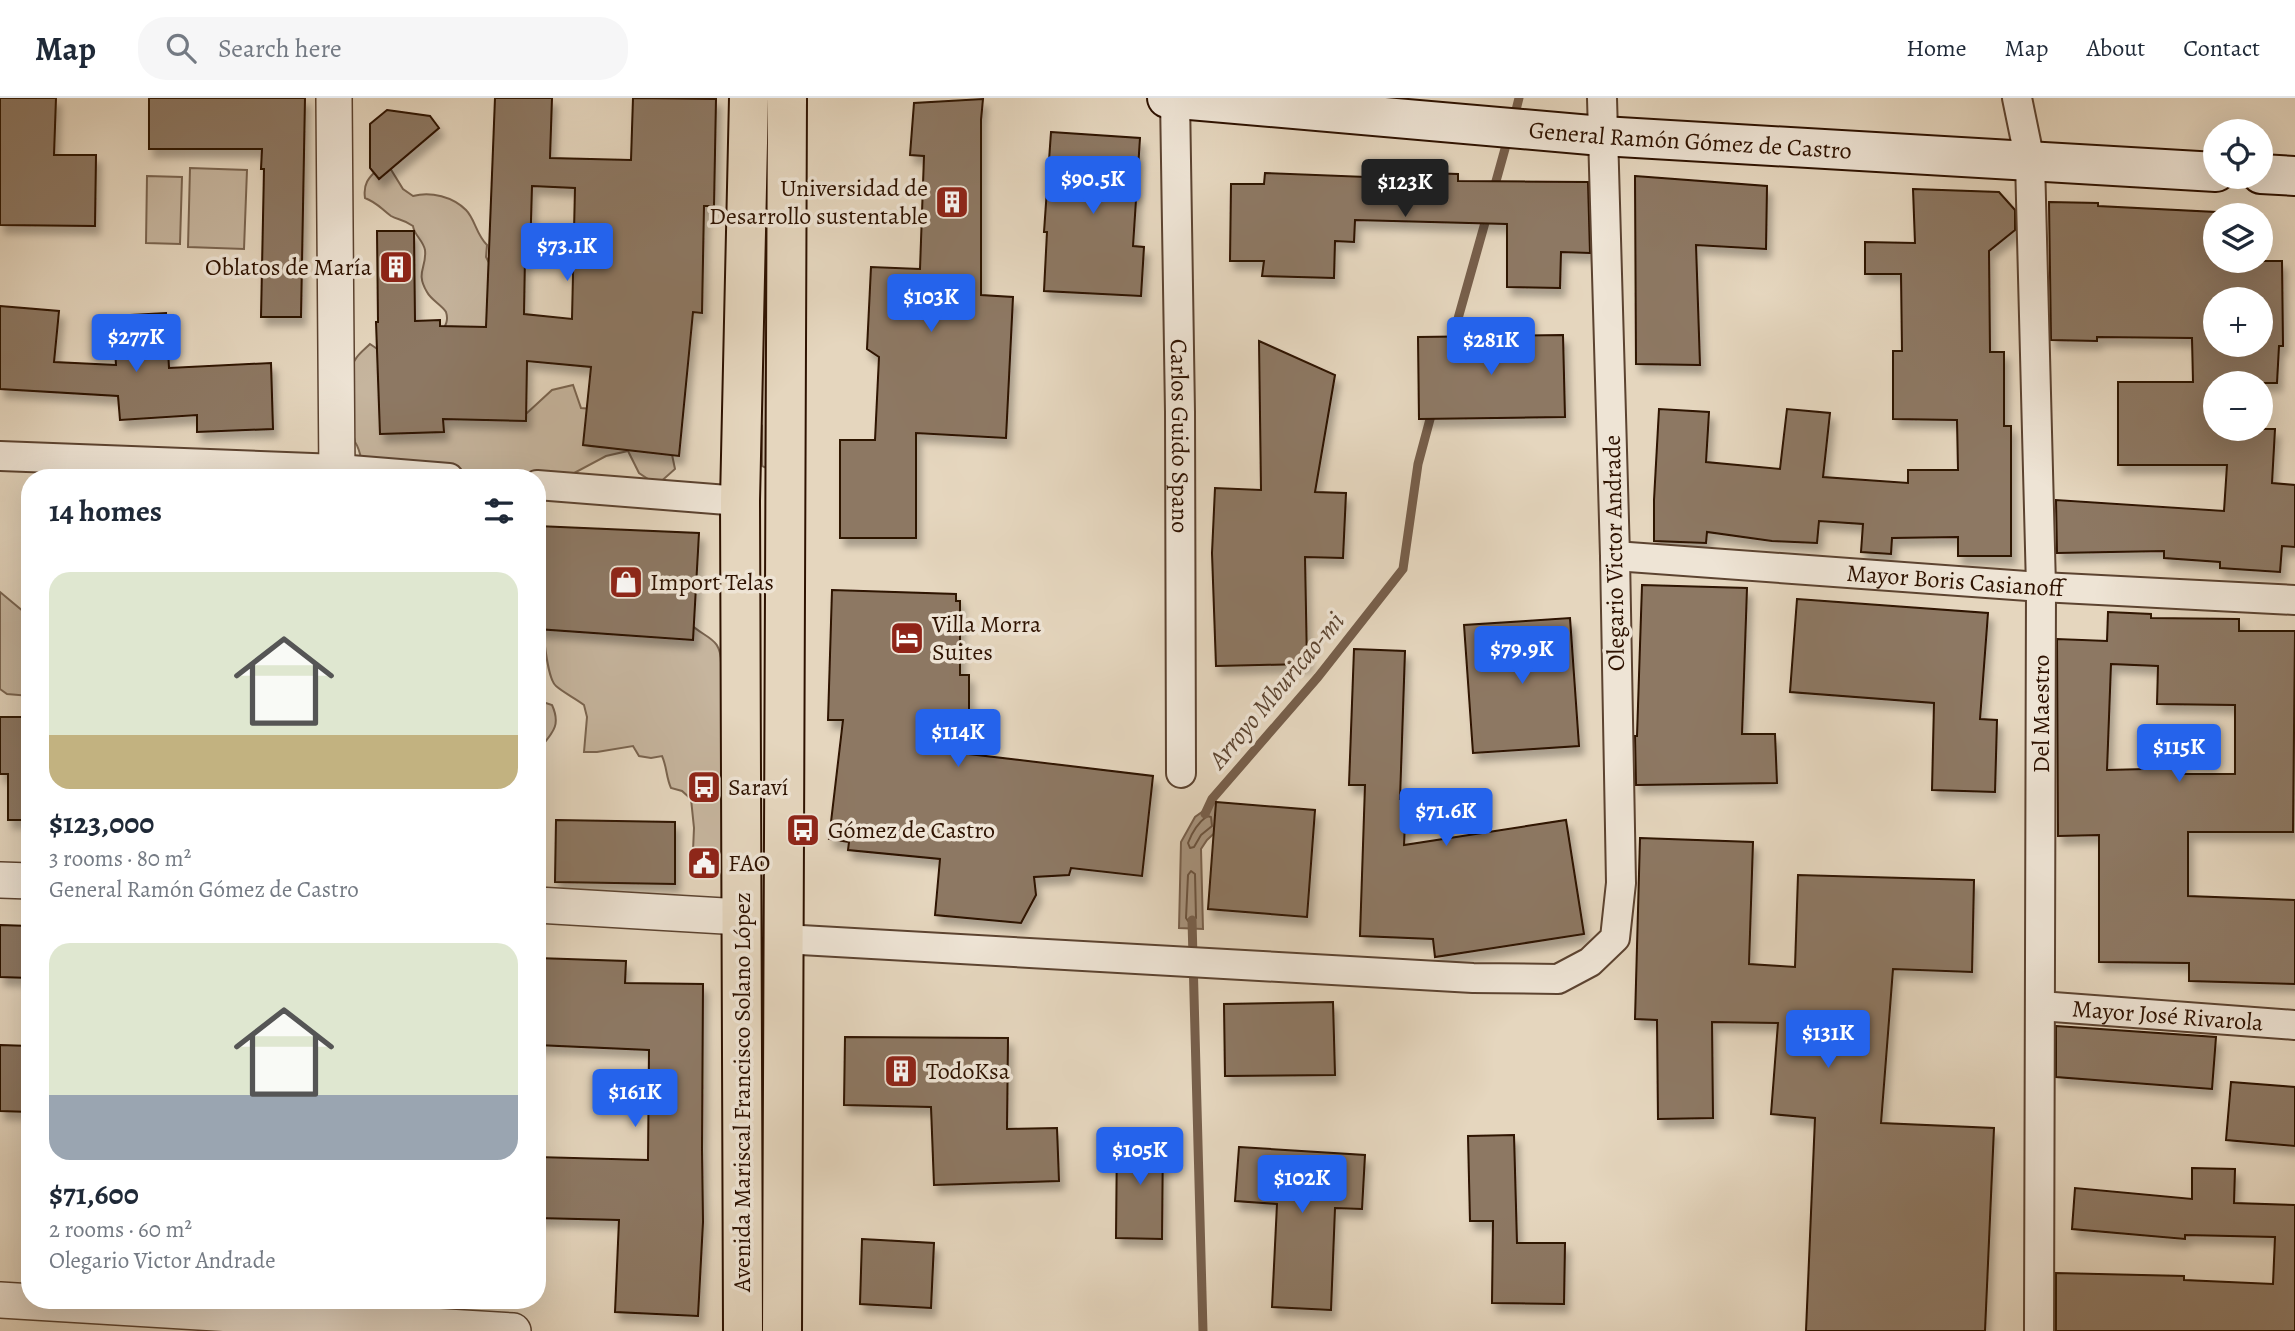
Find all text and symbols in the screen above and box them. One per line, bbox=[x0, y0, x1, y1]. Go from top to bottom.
search box bbox=[138, 17, 628, 80]
text: Map bbox=[35, 26, 96, 71]
icon: search bbox=[162, 29, 200, 67]
text: Search here bbox=[218, 31, 342, 66]
text: Home bbox=[1906, 32, 1967, 64]
text: Map bbox=[2005, 32, 2049, 64]
text: About bbox=[2087, 32, 2145, 64]
text: Contact bbox=[2183, 32, 2260, 64]
street label: General Ramón Gómez de Castro bbox=[1528, 114, 1853, 167]
map controls bbox=[2203, 119, 2273, 441]
button: locate bbox=[2203, 119, 2273, 189]
pin: $90.5K bbox=[1036, 156, 1150, 216]
pin: $123K bbox=[1356, 159, 1454, 219]
text: $90.5K bbox=[1061, 163, 1125, 194]
text: $123K bbox=[1377, 166, 1433, 197]
place label: Universidad de Desarrollo sustentable bbox=[709, 172, 928, 232]
building icon: Universidad de Desarrollo sustentable bbox=[933, 183, 971, 221]
button: layers bbox=[2203, 203, 2273, 273]
pin: $73.1K bbox=[510, 223, 624, 283]
text: $73.1K bbox=[537, 230, 597, 261]
building icon: Oblatos de María bbox=[377, 248, 415, 286]
place label: Oblatos de María bbox=[205, 251, 373, 283]
pin: $103K bbox=[882, 274, 980, 334]
text: $103K bbox=[903, 281, 959, 312]
button: + bbox=[2203, 287, 2273, 357]
pin: $277K bbox=[87, 314, 185, 374]
pin: $281K bbox=[1442, 317, 1540, 377]
text: $277K bbox=[108, 321, 164, 352]
text: $281K bbox=[1463, 324, 1519, 355]
street label: Carlos Guido Spano bbox=[1163, 339, 1196, 533]
button: − bbox=[2203, 371, 2273, 441]
street label: Olegario Victor Andrade bbox=[1596, 435, 1632, 671]
text: 14 homes bbox=[49, 491, 162, 531]
icon: filters bbox=[480, 492, 518, 530]
street label: Mayor Boris Casianoff bbox=[1845, 557, 2068, 604]
shop icon: Import Telas bbox=[607, 563, 645, 601]
place label: Import Telas bbox=[650, 566, 774, 598]
water label: Arroyo Mburicao-mi bbox=[1199, 605, 1352, 778]
place label: Villa Morra Suites bbox=[931, 608, 1042, 668]
icon: home bbox=[221, 618, 347, 744]
hotel icon: Villa Morra Suites bbox=[888, 619, 926, 657]
pin: $79.9K bbox=[1465, 626, 1579, 686]
text: $79.9K bbox=[1490, 633, 1554, 664]
street label: Del Maestro bbox=[2025, 655, 2057, 773]
pin: $114K bbox=[909, 710, 1007, 769]
text: $114K bbox=[931, 716, 985, 747]
pin: $115K bbox=[2130, 724, 2228, 784]
text: $115K bbox=[2153, 731, 2205, 762]
bus stop icon: Saraví bbox=[685, 768, 723, 806]
place label: Saraví bbox=[728, 771, 789, 803]
pin: $71.6K bbox=[1389, 788, 1503, 848]
text: $71.6K bbox=[1416, 795, 1476, 826]
text: $123,000 bbox=[49, 803, 154, 843]
bus stop icon: Gómez de Castro bbox=[784, 811, 822, 849]
place label: Gómez de Castro bbox=[828, 814, 995, 846]
text: 3 rooms · 80 m² bbox=[49, 843, 191, 874]
public building icon: FAO bbox=[685, 844, 723, 882]
place label: FAO bbox=[728, 847, 770, 879]
text: General Ramón Gómez de Castro bbox=[49, 874, 359, 905]
street label: Avenida Mariscal Francisco Solano López bbox=[726, 892, 758, 1293]
icon: home bbox=[221, 989, 347, 1115]
street label: Mayor José Rivarola bbox=[2071, 992, 2265, 1039]
pin: $131K bbox=[1779, 1010, 1877, 1070]
text: $131K bbox=[1802, 1017, 1854, 1048]
building icon: TodoKsa bbox=[882, 1052, 920, 1090]
place label: TodoKsa bbox=[926, 1055, 1011, 1087]
pin: $161K bbox=[586, 1070, 684, 1129]
text: $161K bbox=[608, 1076, 662, 1107]
pin: $105K bbox=[1091, 1128, 1189, 1187]
text: $105K bbox=[1112, 1134, 1168, 1165]
pin: $102K bbox=[1253, 1156, 1351, 1215]
text: $102K bbox=[1274, 1162, 1330, 1193]
text: $71,600 bbox=[49, 1174, 139, 1214]
text: 2 rooms · 60 m² bbox=[49, 1214, 192, 1245]
text: Olegario Victor Andrade bbox=[49, 1245, 275, 1276]

